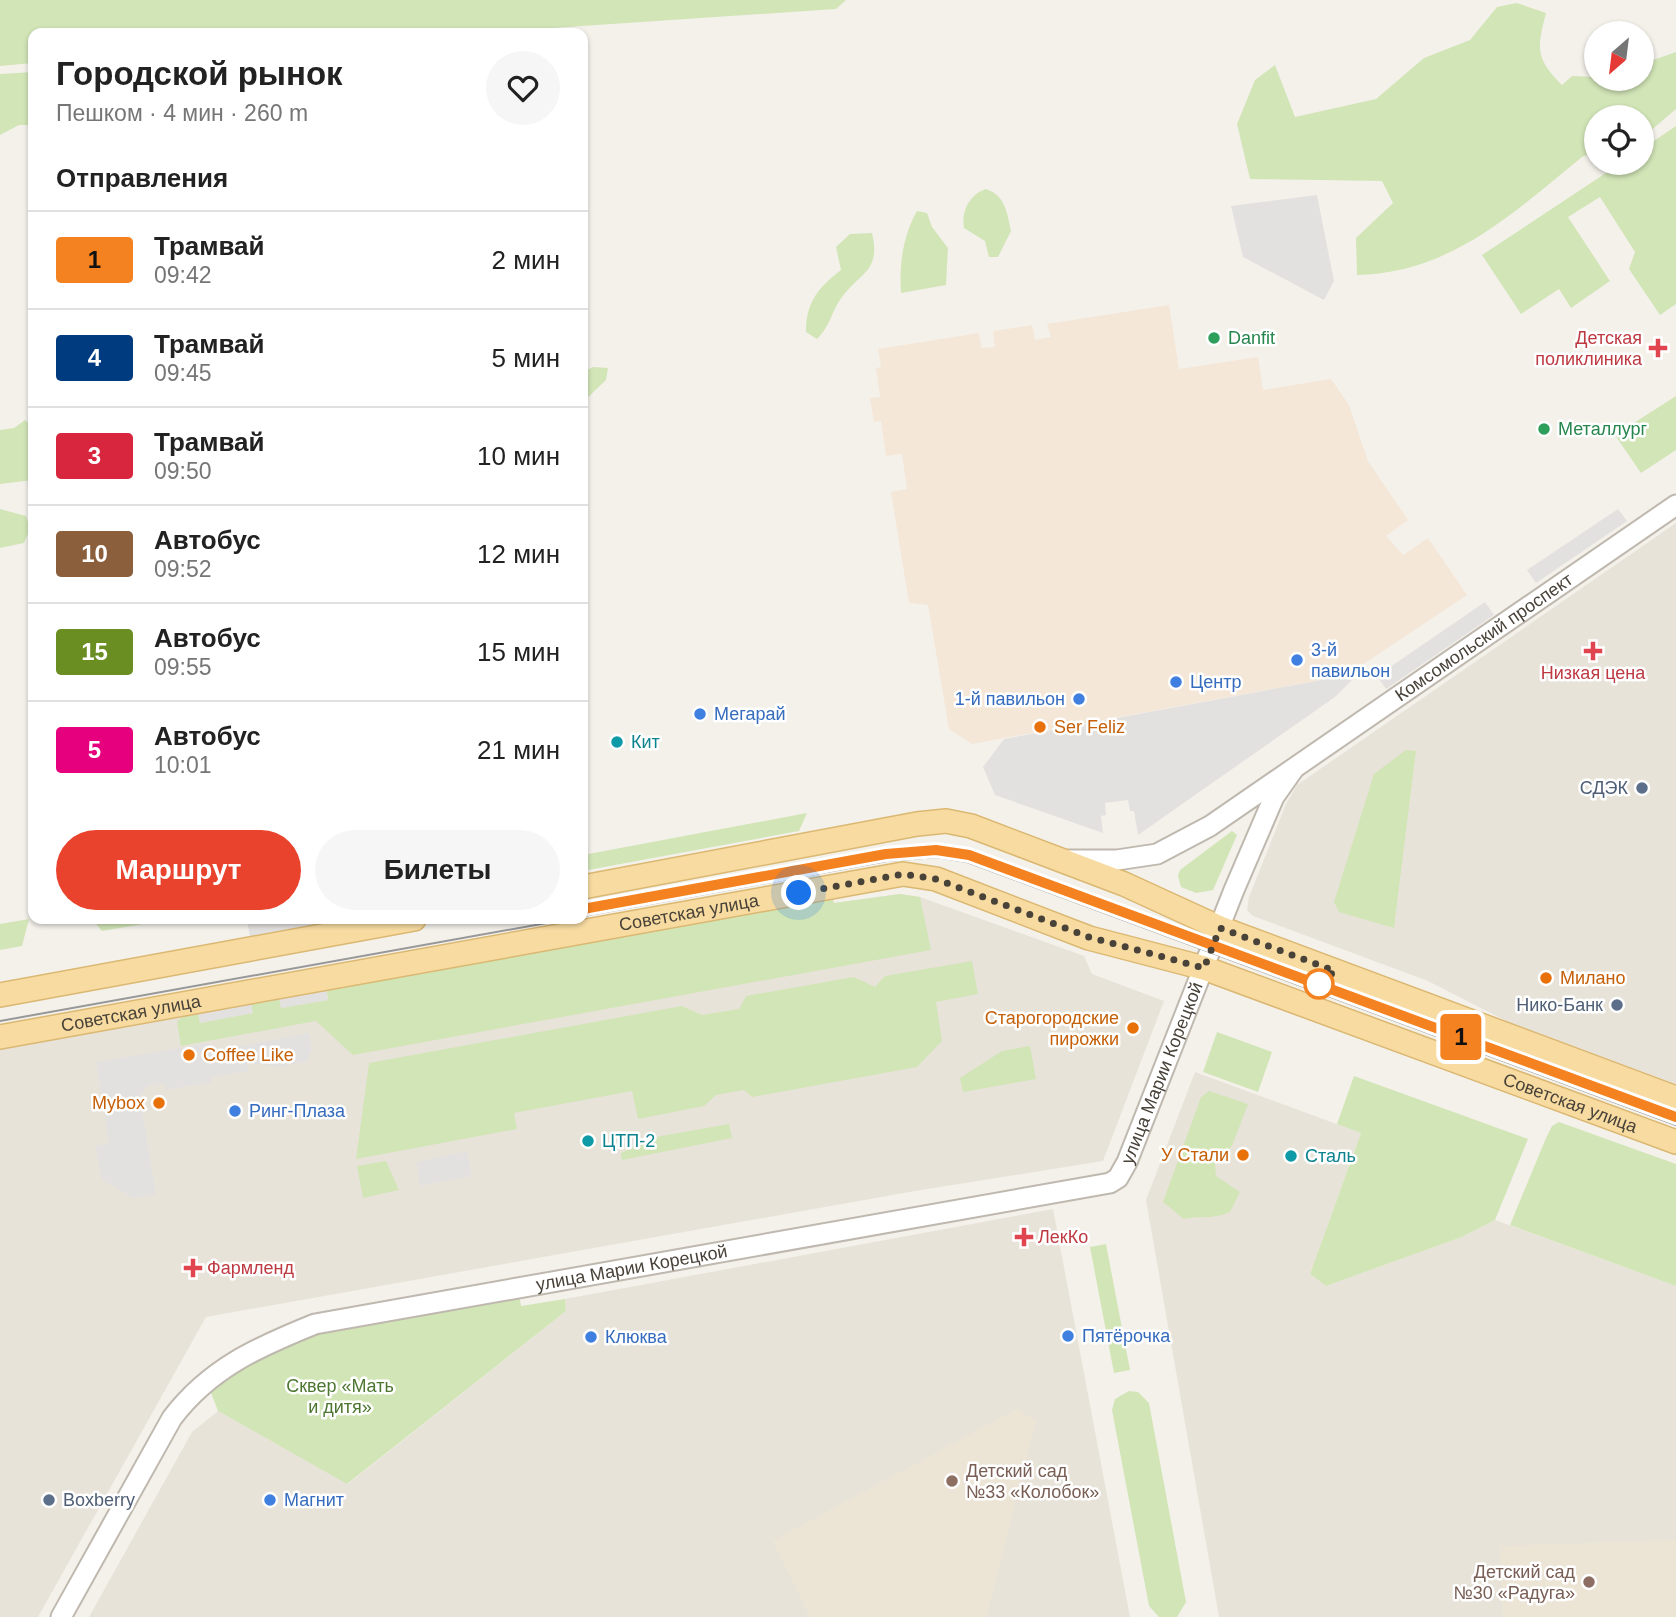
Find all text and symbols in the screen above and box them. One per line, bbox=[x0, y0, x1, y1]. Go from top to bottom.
north arrow bbox=[1584, 21, 1654, 91]
map controls bbox=[1584, 21, 1654, 175]
button: heart bbox=[486, 51, 560, 125]
text: Городской рынок bbox=[56, 55, 343, 92]
text: Пешком · 4 мин · 260 m bbox=[56, 100, 308, 126]
button: locate bbox=[1584, 105, 1654, 175]
text: Отправления bbox=[56, 163, 228, 193]
text: Трамвай bbox=[154, 231, 265, 261]
text: 2 мин bbox=[492, 245, 560, 275]
text: 1 bbox=[88, 246, 101, 273]
text: 09:42 bbox=[154, 262, 212, 288]
place label: Danfit bbox=[1228, 328, 1275, 348]
place label: Детская поликлиника bbox=[1535, 328, 1643, 369]
text: Трамвай bbox=[154, 329, 265, 359]
marker: Danfit bbox=[1206, 330, 1222, 346]
marker: Детская поликлиника bbox=[1648, 338, 1668, 358]
text: 5 мин bbox=[492, 343, 560, 373]
text: 4 bbox=[88, 344, 101, 371]
text: 09:45 bbox=[154, 360, 212, 386]
place label: Металлург bbox=[1558, 419, 1647, 439]
marker: Металлург bbox=[1536, 421, 1552, 437]
text: Трамвай bbox=[154, 427, 265, 457]
text: 10 мин bbox=[477, 441, 560, 471]
text: 3 bbox=[88, 442, 101, 469]
text: 09:50 bbox=[154, 458, 212, 484]
text: Автобус bbox=[154, 525, 261, 555]
text: 12 мин bbox=[477, 539, 560, 569]
text: 10 bbox=[81, 540, 108, 567]
text: 09:52 bbox=[154, 556, 212, 582]
street label: Комсомольский проспект bbox=[1391, 569, 1576, 705]
text: Автобус bbox=[154, 623, 261, 653]
text: 15 мин bbox=[477, 637, 560, 667]
text: 15 bbox=[81, 638, 108, 665]
place label: 3-й павильон bbox=[1311, 640, 1390, 681]
marker: Низкая цена bbox=[1585, 643, 1601, 659]
marker: 3-й павильон bbox=[1289, 652, 1305, 668]
text: 09:55 bbox=[154, 654, 212, 680]
place label: Низкая цена bbox=[1541, 663, 1646, 683]
place label: Центр bbox=[1190, 672, 1242, 692]
marker: Центр bbox=[1168, 674, 1184, 690]
place label: 1-й павильон bbox=[955, 689, 1065, 709]
marker: 1-й павильон bbox=[1071, 691, 1087, 707]
place label: Мегарай bbox=[714, 704, 785, 724]
marker: Мегарай bbox=[692, 706, 708, 722]
place label: Ser Feliz bbox=[1054, 717, 1125, 737]
marker: Ser Feliz bbox=[1032, 719, 1048, 735]
text: Автобус bbox=[154, 721, 261, 751]
place label: Кит bbox=[631, 732, 660, 752]
marker: Кит bbox=[609, 734, 625, 750]
text: 21 мин bbox=[477, 735, 560, 765]
text: 5 bbox=[88, 736, 101, 763]
text: 10:01 bbox=[154, 752, 212, 778]
place label: СДЭК bbox=[1580, 778, 1629, 798]
marker: СДЭК bbox=[1634, 780, 1650, 796]
button: Маршрут bbox=[56, 830, 301, 910]
button: Билеты bbox=[315, 830, 560, 910]
your location bbox=[781, 875, 816, 910]
street label: Советская улица bbox=[617, 890, 761, 935]
place label: Милано bbox=[1560, 968, 1626, 988]
unlabelled marker bbox=[1304, 969, 1334, 999]
marker: Милано bbox=[1538, 970, 1554, 986]
street label: улица Марии Корецкой bbox=[1117, 979, 1207, 1167]
street label: Советская улица bbox=[60, 991, 203, 1036]
place label: Нико-Банк bbox=[1516, 995, 1603, 1015]
marker: Нико-Банк bbox=[1609, 997, 1625, 1013]
place label: Старогородские пирожки bbox=[985, 1008, 1119, 1049]
line badge: 1 bbox=[1438, 1014, 1484, 1060]
marker: Старогородские пирожки bbox=[1125, 1020, 1141, 1036]
text: 1 bbox=[1454, 1023, 1468, 1050]
place label: Coffee Like bbox=[203, 1045, 294, 1065]
marker: Coffee Like bbox=[181, 1047, 197, 1063]
street label: Советская улица bbox=[1500, 1069, 1641, 1137]
place label: Mybox bbox=[92, 1093, 145, 1113]
marker: Mybox bbox=[151, 1095, 167, 1111]
place label: Ринг-Плаза bbox=[249, 1101, 346, 1121]
marker: Ринг-Плаза bbox=[227, 1103, 243, 1119]
place label: ЦТП-2 bbox=[602, 1131, 655, 1151]
marker: ЦТП-2 bbox=[580, 1133, 596, 1149]
place label: У Стали bbox=[1161, 1145, 1229, 1165]
place label: Сталь bbox=[1305, 1146, 1356, 1166]
marker: У Стали bbox=[1235, 1147, 1251, 1163]
marker: Сталь bbox=[1283, 1148, 1299, 1164]
place label: ЛекКо bbox=[1038, 1227, 1088, 1247]
marker: ЛекКо bbox=[1016, 1229, 1032, 1245]
street label: улица Марии Корецкой bbox=[534, 1241, 729, 1295]
place label: Фармленд bbox=[207, 1258, 295, 1278]
marker: Фармленд bbox=[185, 1260, 201, 1276]
place label: Пятёрочка bbox=[1082, 1326, 1171, 1346]
place label: Клюква bbox=[605, 1327, 668, 1347]
marker: Пятёрочка bbox=[1060, 1328, 1076, 1344]
marker: Клюква bbox=[583, 1329, 599, 1345]
park label: Сквер «Мать и дитя» bbox=[286, 1376, 394, 1417]
place label: Детский сад №33 «Колобок» bbox=[966, 1461, 1099, 1502]
marker: Детский сад №33 «Колобок» bbox=[944, 1473, 960, 1489]
place label: Boxberry bbox=[63, 1490, 135, 1510]
place label: Магнит bbox=[284, 1490, 344, 1510]
marker: Boxberry bbox=[41, 1492, 57, 1508]
marker: Магнит bbox=[262, 1492, 278, 1508]
place label: Детский сад №30 «Радуга» bbox=[1454, 1562, 1575, 1603]
marker: Детский сад №30 «Радуга» bbox=[1581, 1574, 1597, 1590]

